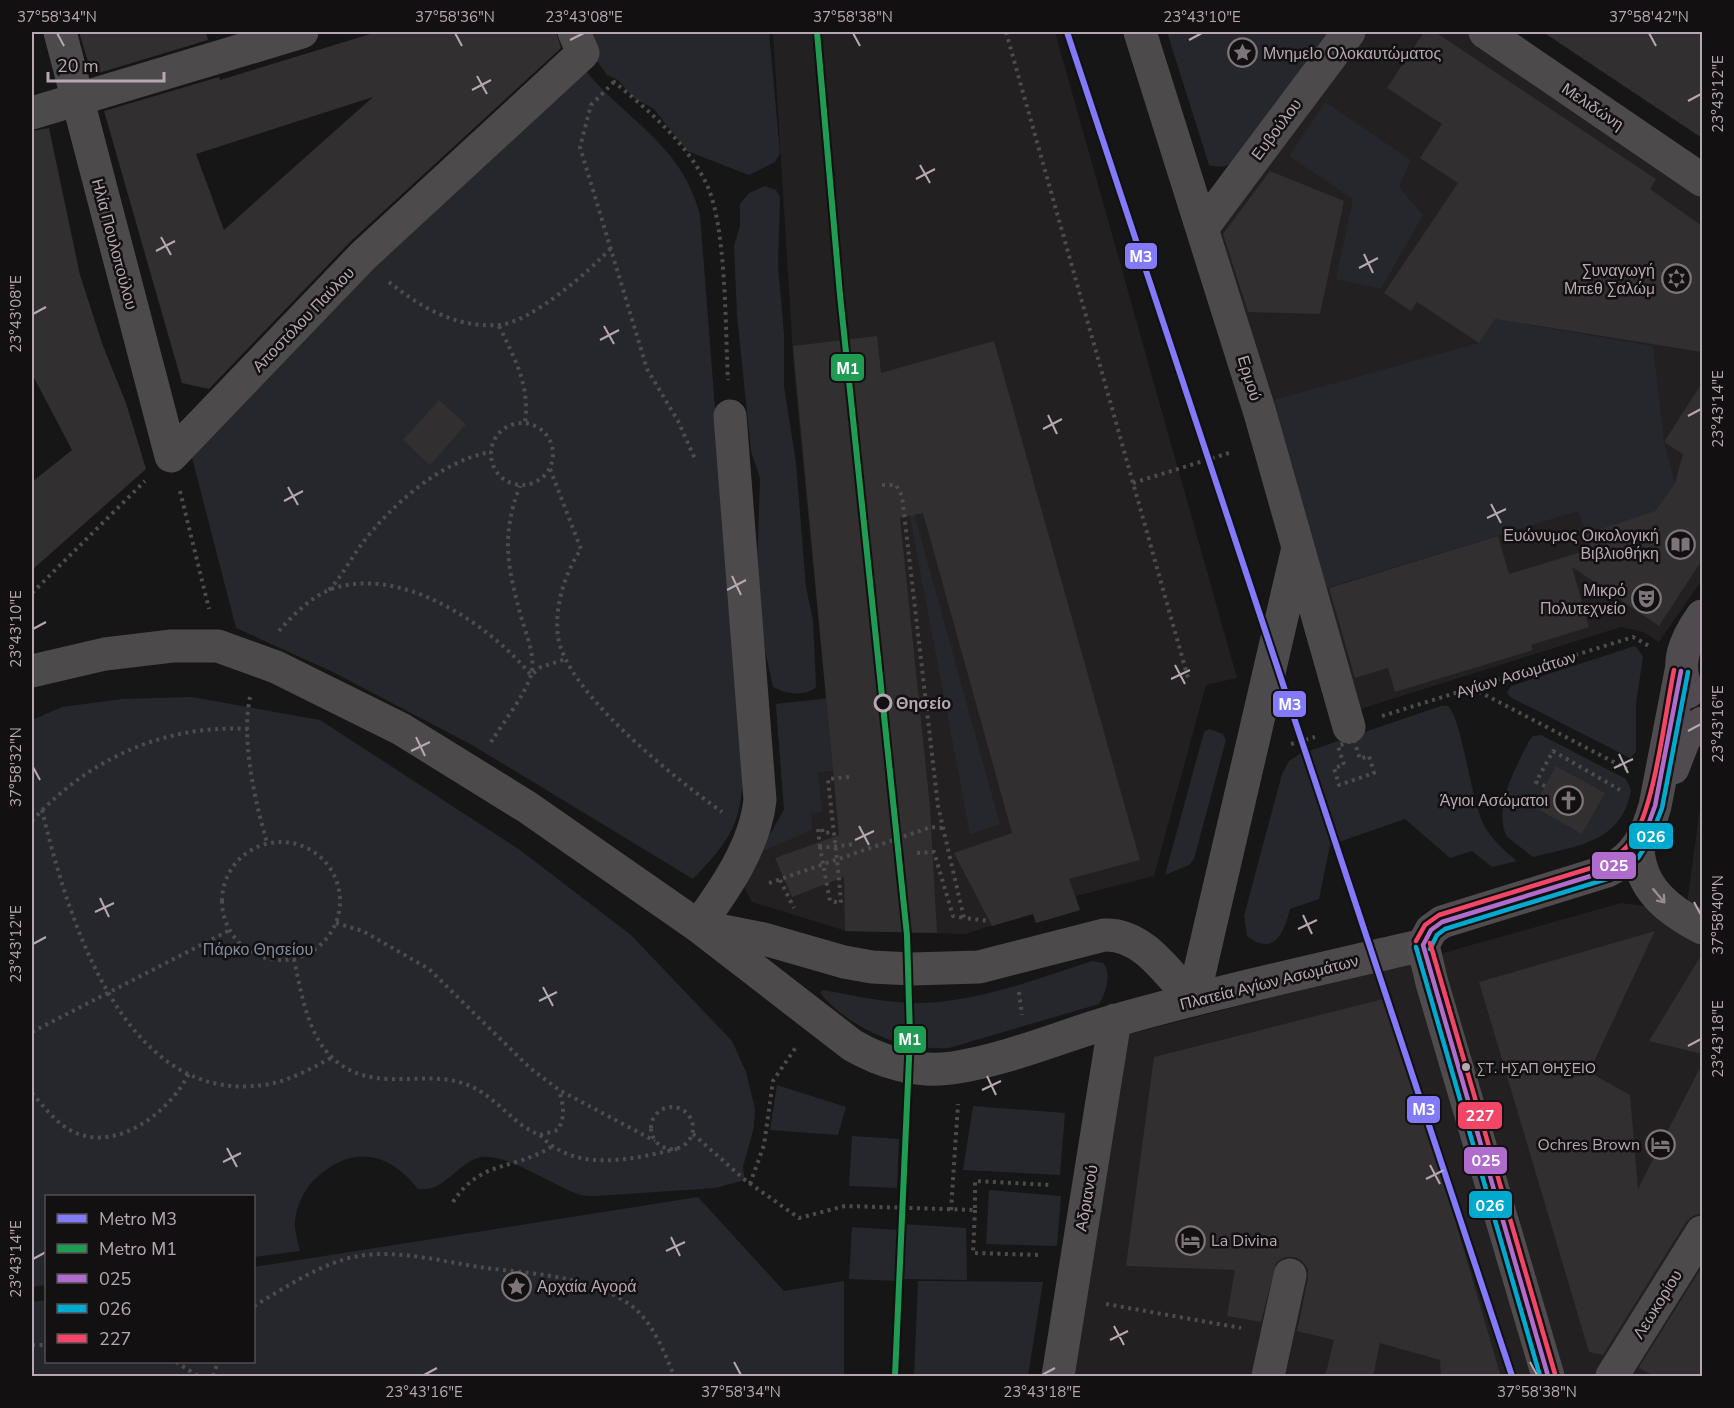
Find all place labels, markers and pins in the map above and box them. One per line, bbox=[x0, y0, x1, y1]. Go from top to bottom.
place icon: ΜνημεΙο Ολοκαυτώματος bbox=[1226, 37, 1258, 69]
place label: ΜνημεΙο Ολοκαυτώματος bbox=[1263, 43, 1442, 65]
place label: Συναγωγή Μπεθ Σαλώμ bbox=[1564, 260, 1655, 300]
synagogue icon: Συναγωγή Μπεθ Σαλώμ bbox=[1660, 263, 1692, 295]
place label: Ευώνυμος Οικολογική Βιβλιοθήκη bbox=[1503, 525, 1659, 565]
library icon: Ευώνυμος Οικολογική Βιβλιοθήκη bbox=[1664, 528, 1696, 560]
place label: Μικρό Πολυτεχνείο bbox=[1540, 580, 1626, 620]
theatre icon: Μικρό Πολυτεχνείο bbox=[1631, 583, 1663, 615]
place label: Θησείο bbox=[896, 693, 951, 715]
marker: Θησείο bbox=[874, 694, 892, 712]
church icon: Άγιοι Ασώματοι bbox=[1553, 784, 1585, 816]
place label: Άγιοι Ασώματοι bbox=[1440, 790, 1548, 812]
place label: ΣΤ. ΗΣΑΠ ΘΗΣΕΙΟ bbox=[1477, 1059, 1596, 1078]
marker: ΣΤ. ΗΣΑΠ ΘΗΣΕΙΟ bbox=[1460, 1061, 1472, 1073]
hotel icon: Ochres Brown bbox=[1645, 1128, 1677, 1160]
place label: Ochres Brown bbox=[1538, 1134, 1640, 1156]
hotel icon: La Divina bbox=[1174, 1224, 1206, 1256]
place label: La Divina bbox=[1211, 1230, 1277, 1252]
place icon: Αρχαία Αγορά bbox=[500, 1270, 532, 1302]
place label: Αρχαία Αγορά bbox=[537, 1276, 637, 1298]

